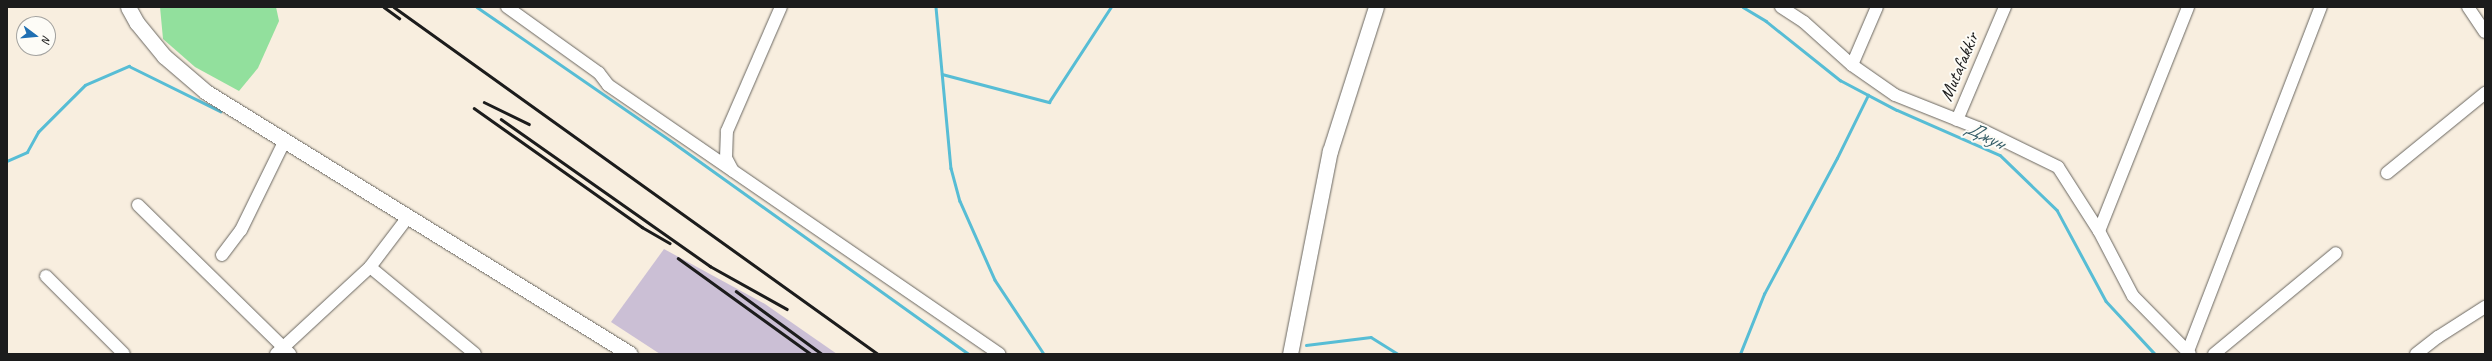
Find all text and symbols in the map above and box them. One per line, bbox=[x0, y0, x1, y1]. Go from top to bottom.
north arrow bbox=[16, 16, 56, 56]
street label: Mutafakkir bbox=[1935, 29, 1985, 105]
text: N bbox=[39, 34, 54, 44]
water label: Джун bbox=[1962, 115, 2008, 155]

